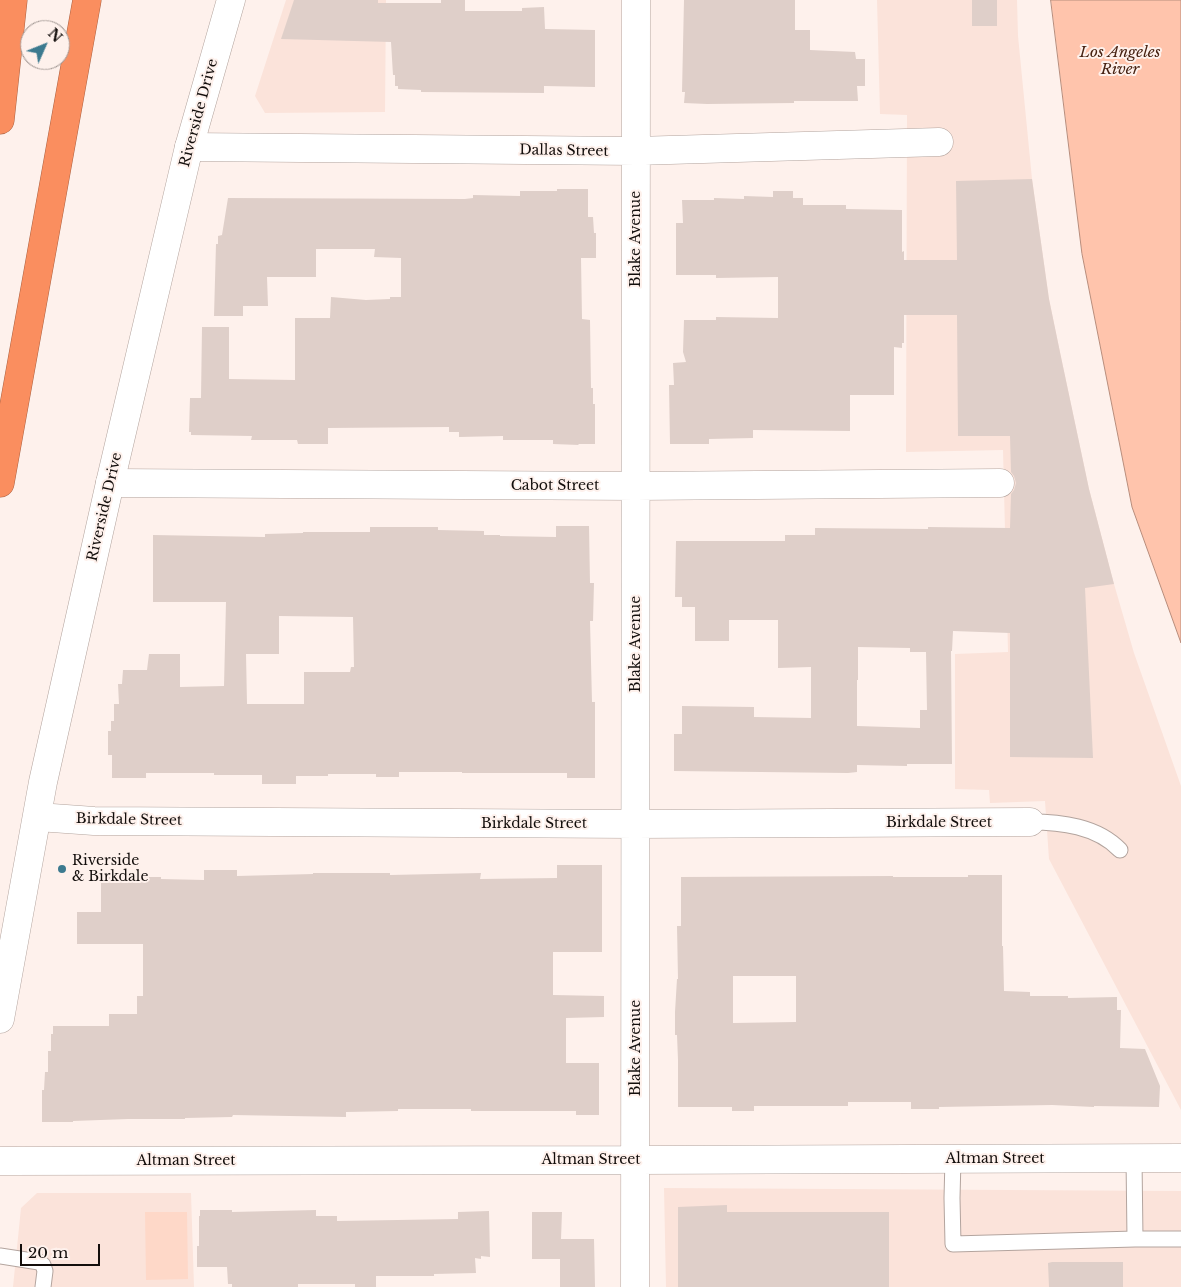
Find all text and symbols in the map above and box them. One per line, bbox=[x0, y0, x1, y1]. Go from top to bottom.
north arrow bbox=[20, 20, 70, 70]
text: N bbox=[44, 24, 66, 46]
water label: Los Angeles River bbox=[1080, 44, 1160, 79]
street label: Riverside Drive bbox=[176, 57, 222, 169]
street label: Dallas Street bbox=[519, 142, 609, 160]
street label: Blake Avenue bbox=[628, 191, 644, 287]
street label: Riverside Drive bbox=[84, 451, 126, 563]
street label: Cabot Street bbox=[511, 478, 599, 494]
street label: Blake Avenue bbox=[628, 596, 644, 692]
street label: Birkdale Street bbox=[76, 811, 182, 829]
street label: Birkdale Street bbox=[886, 815, 992, 831]
street label: Birkdale Street bbox=[481, 816, 587, 832]
place label: Riverside & Birkdale bbox=[72, 853, 148, 886]
marker: Riverside & Birkdale bbox=[56, 863, 68, 875]
street label: Blake Avenue bbox=[628, 1000, 644, 1096]
street label: Altman Street bbox=[945, 1151, 1045, 1167]
street label: Altman Street bbox=[541, 1152, 641, 1168]
street label: Altman Street bbox=[136, 1153, 236, 1169]
scale bar bbox=[22, 1234, 102, 1266]
text: 20 m bbox=[28, 1243, 68, 1262]

